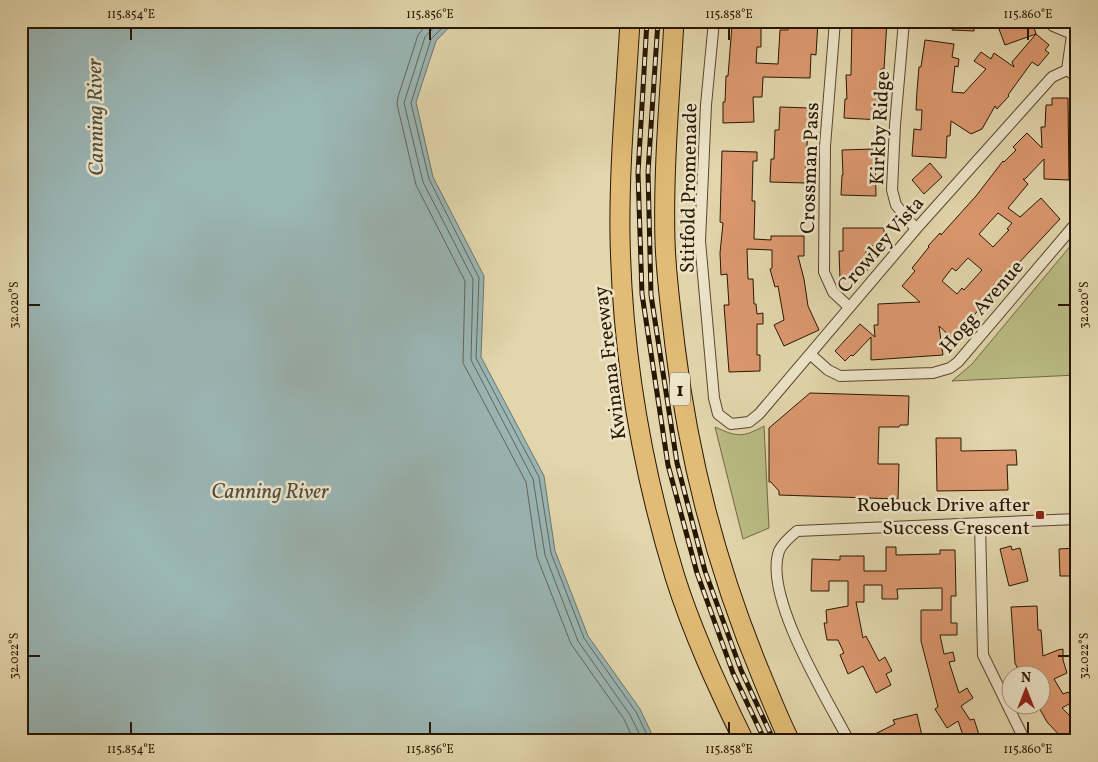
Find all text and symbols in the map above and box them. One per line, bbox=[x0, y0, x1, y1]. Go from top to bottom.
text: 115.854°E bbox=[107, 7, 155, 23]
text: 115.856°E bbox=[406, 7, 454, 23]
text: 115.858°E bbox=[705, 7, 753, 23]
text: 115.860°E bbox=[1004, 7, 1052, 23]
water label: Canning River bbox=[81, 58, 112, 176]
street label: Kirkby Ridge bbox=[864, 70, 898, 186]
street label: Crossman Pass bbox=[795, 102, 827, 234]
street label: Stitfold Promenade bbox=[675, 103, 705, 273]
street label: Crowley Vista bbox=[831, 191, 932, 300]
street label: Hogg Avenue bbox=[934, 255, 1031, 360]
text: 32.020°S bbox=[7, 281, 23, 329]
text: 32.020°S bbox=[1077, 281, 1093, 329]
street label: Kwinana Freeway bbox=[588, 284, 634, 441]
road number: 1 bbox=[670, 372, 690, 406]
water label: Canning River bbox=[211, 478, 329, 507]
place label: Roebuck Drive after Success Crescent bbox=[857, 492, 1030, 543]
marker: Roebuck Drive after Success Crescent bbox=[1034, 509, 1046, 521]
text: 32.022°S bbox=[7, 633, 23, 679]
text: 32.022°S bbox=[1077, 633, 1093, 679]
north arrow bbox=[1000, 664, 1050, 714]
text: N bbox=[1021, 669, 1031, 688]
text: 115.854°E bbox=[107, 742, 155, 758]
text: 115.856°E bbox=[406, 742, 454, 758]
text: 115.858°E bbox=[705, 742, 753, 758]
text: 115.860°E bbox=[1004, 742, 1052, 758]

